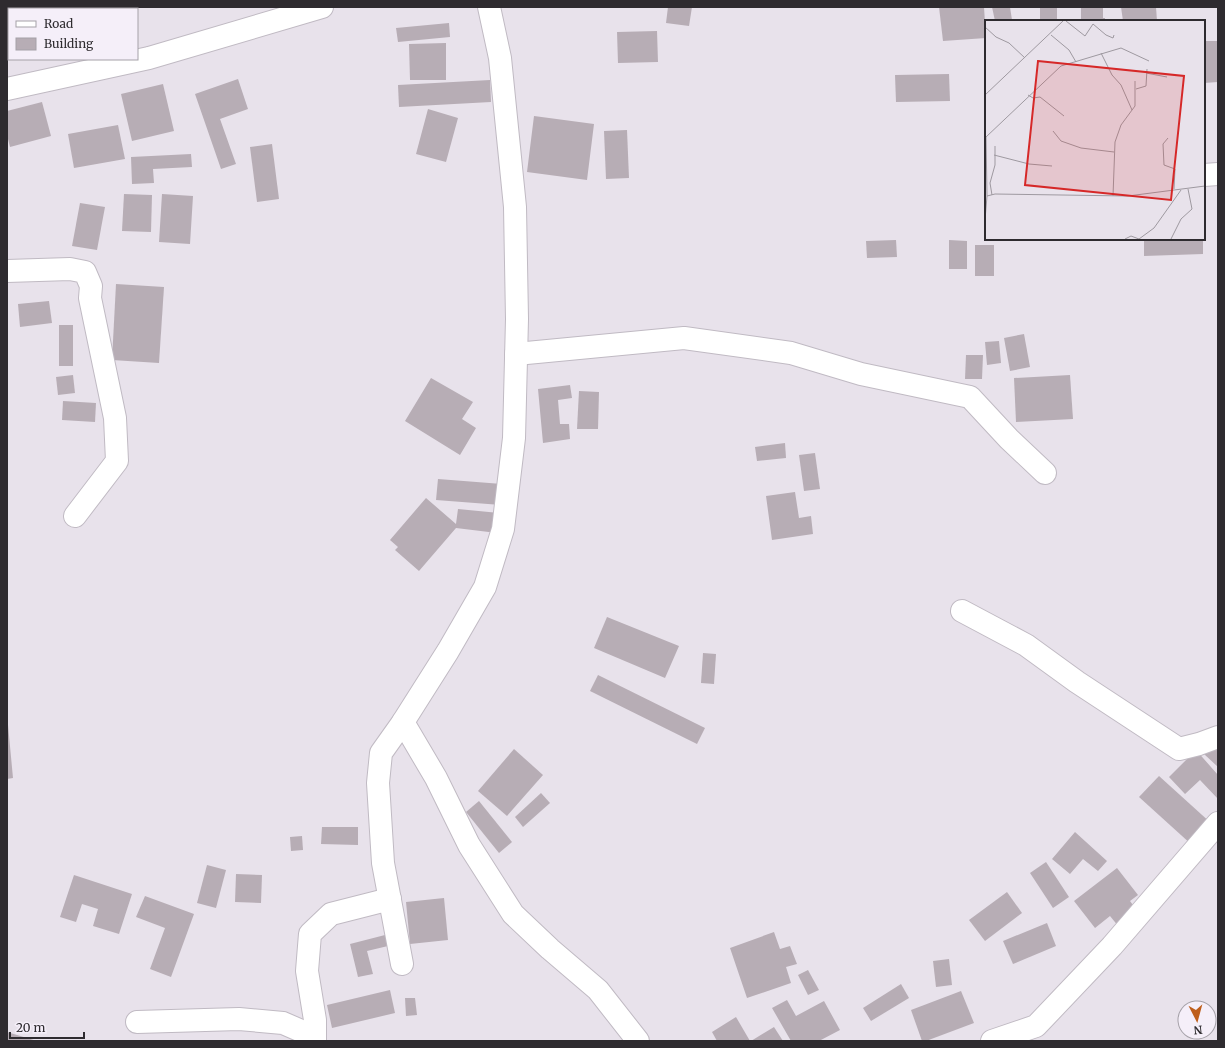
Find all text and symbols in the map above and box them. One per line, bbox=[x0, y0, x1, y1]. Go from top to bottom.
legend bbox=[8, 8, 138, 60]
text: Road bbox=[44, 16, 73, 31]
inset map bbox=[985, 20, 1205, 240]
text: Building bbox=[44, 36, 94, 51]
north arrow bbox=[1177, 1000, 1217, 1040]
scale bar bbox=[10, 1014, 84, 1040]
text: 20 m bbox=[16, 1020, 45, 1035]
text: N bbox=[1193, 1023, 1203, 1037]

